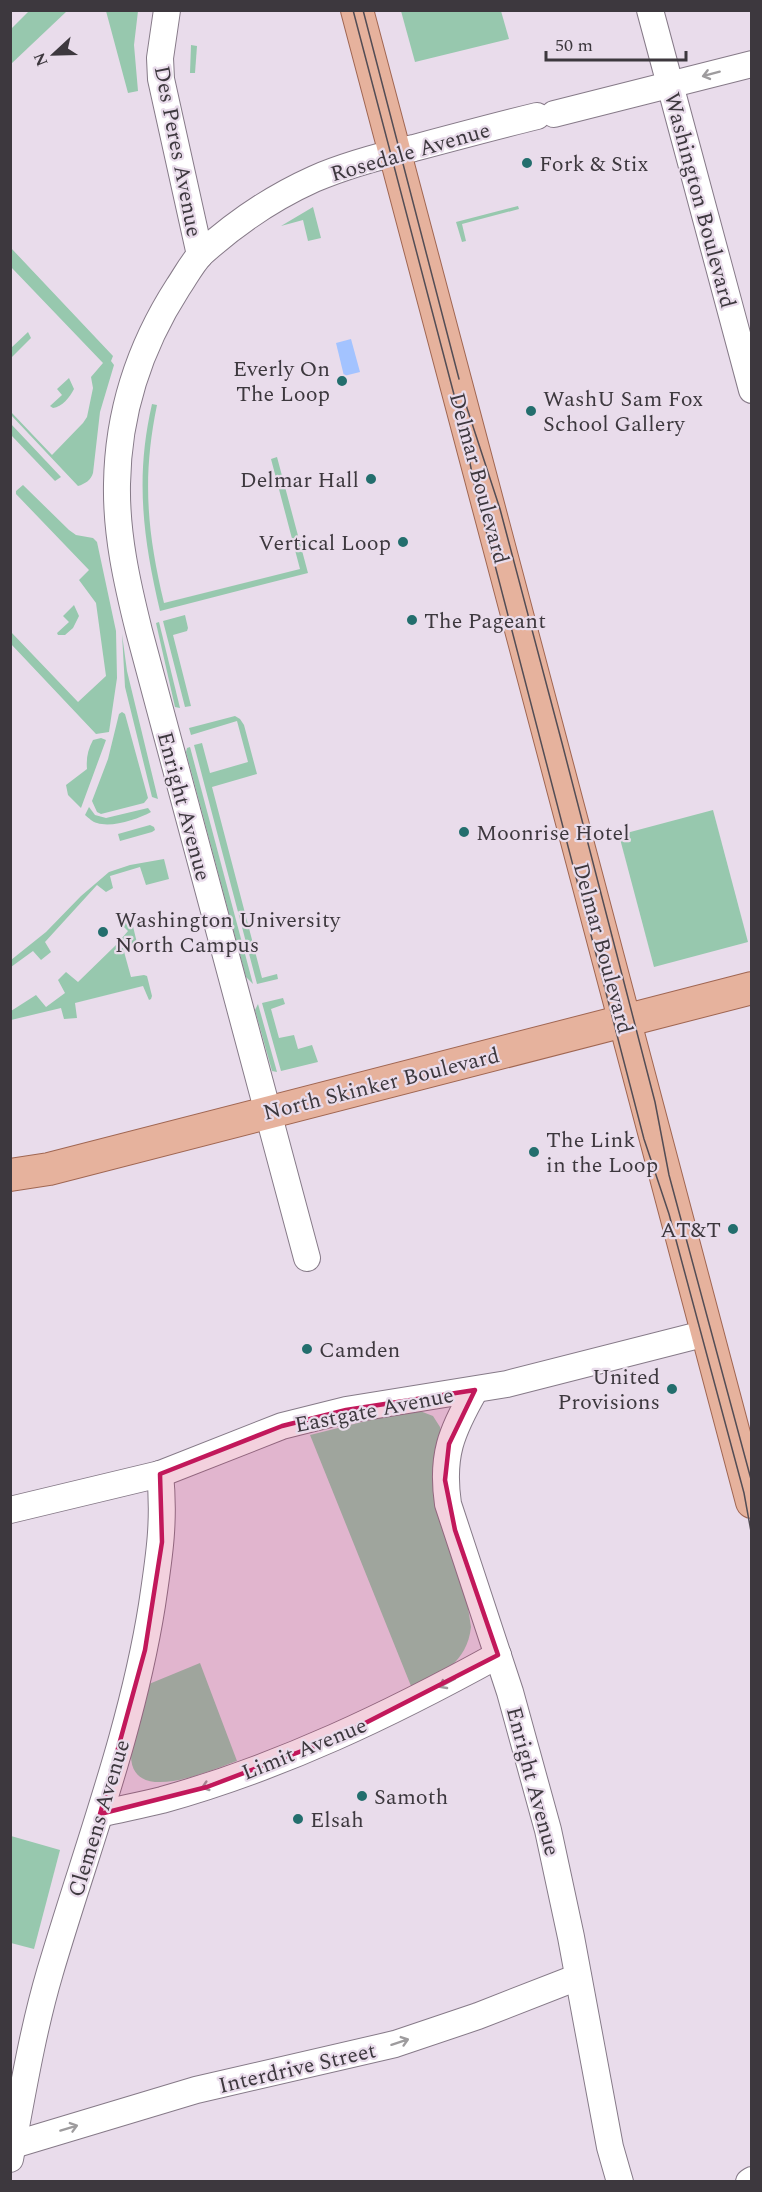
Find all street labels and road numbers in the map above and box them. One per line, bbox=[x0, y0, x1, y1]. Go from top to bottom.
street label: Des Peres Avenue bbox=[145, 63, 210, 240]
street label: Washington Boulevard bbox=[655, 89, 744, 312]
street label: Rosedale Avenue bbox=[327, 114, 494, 191]
street label: Delmar Boulevard bbox=[440, 389, 517, 568]
street label: Enright Avenue bbox=[148, 728, 219, 885]
street label: Delmar Boulevard bbox=[564, 859, 641, 1038]
street label: North Skinker Boulevard bbox=[260, 1039, 503, 1130]
street label: Eastgate Avenue bbox=[292, 1379, 457, 1442]
street label: Enright Avenue bbox=[497, 1703, 568, 1860]
street label: Limit Avenue bbox=[237, 1709, 372, 1789]
street label: Clemens Avenue bbox=[60, 1736, 139, 1901]
street label: Interdrive Street bbox=[215, 2034, 380, 2103]

